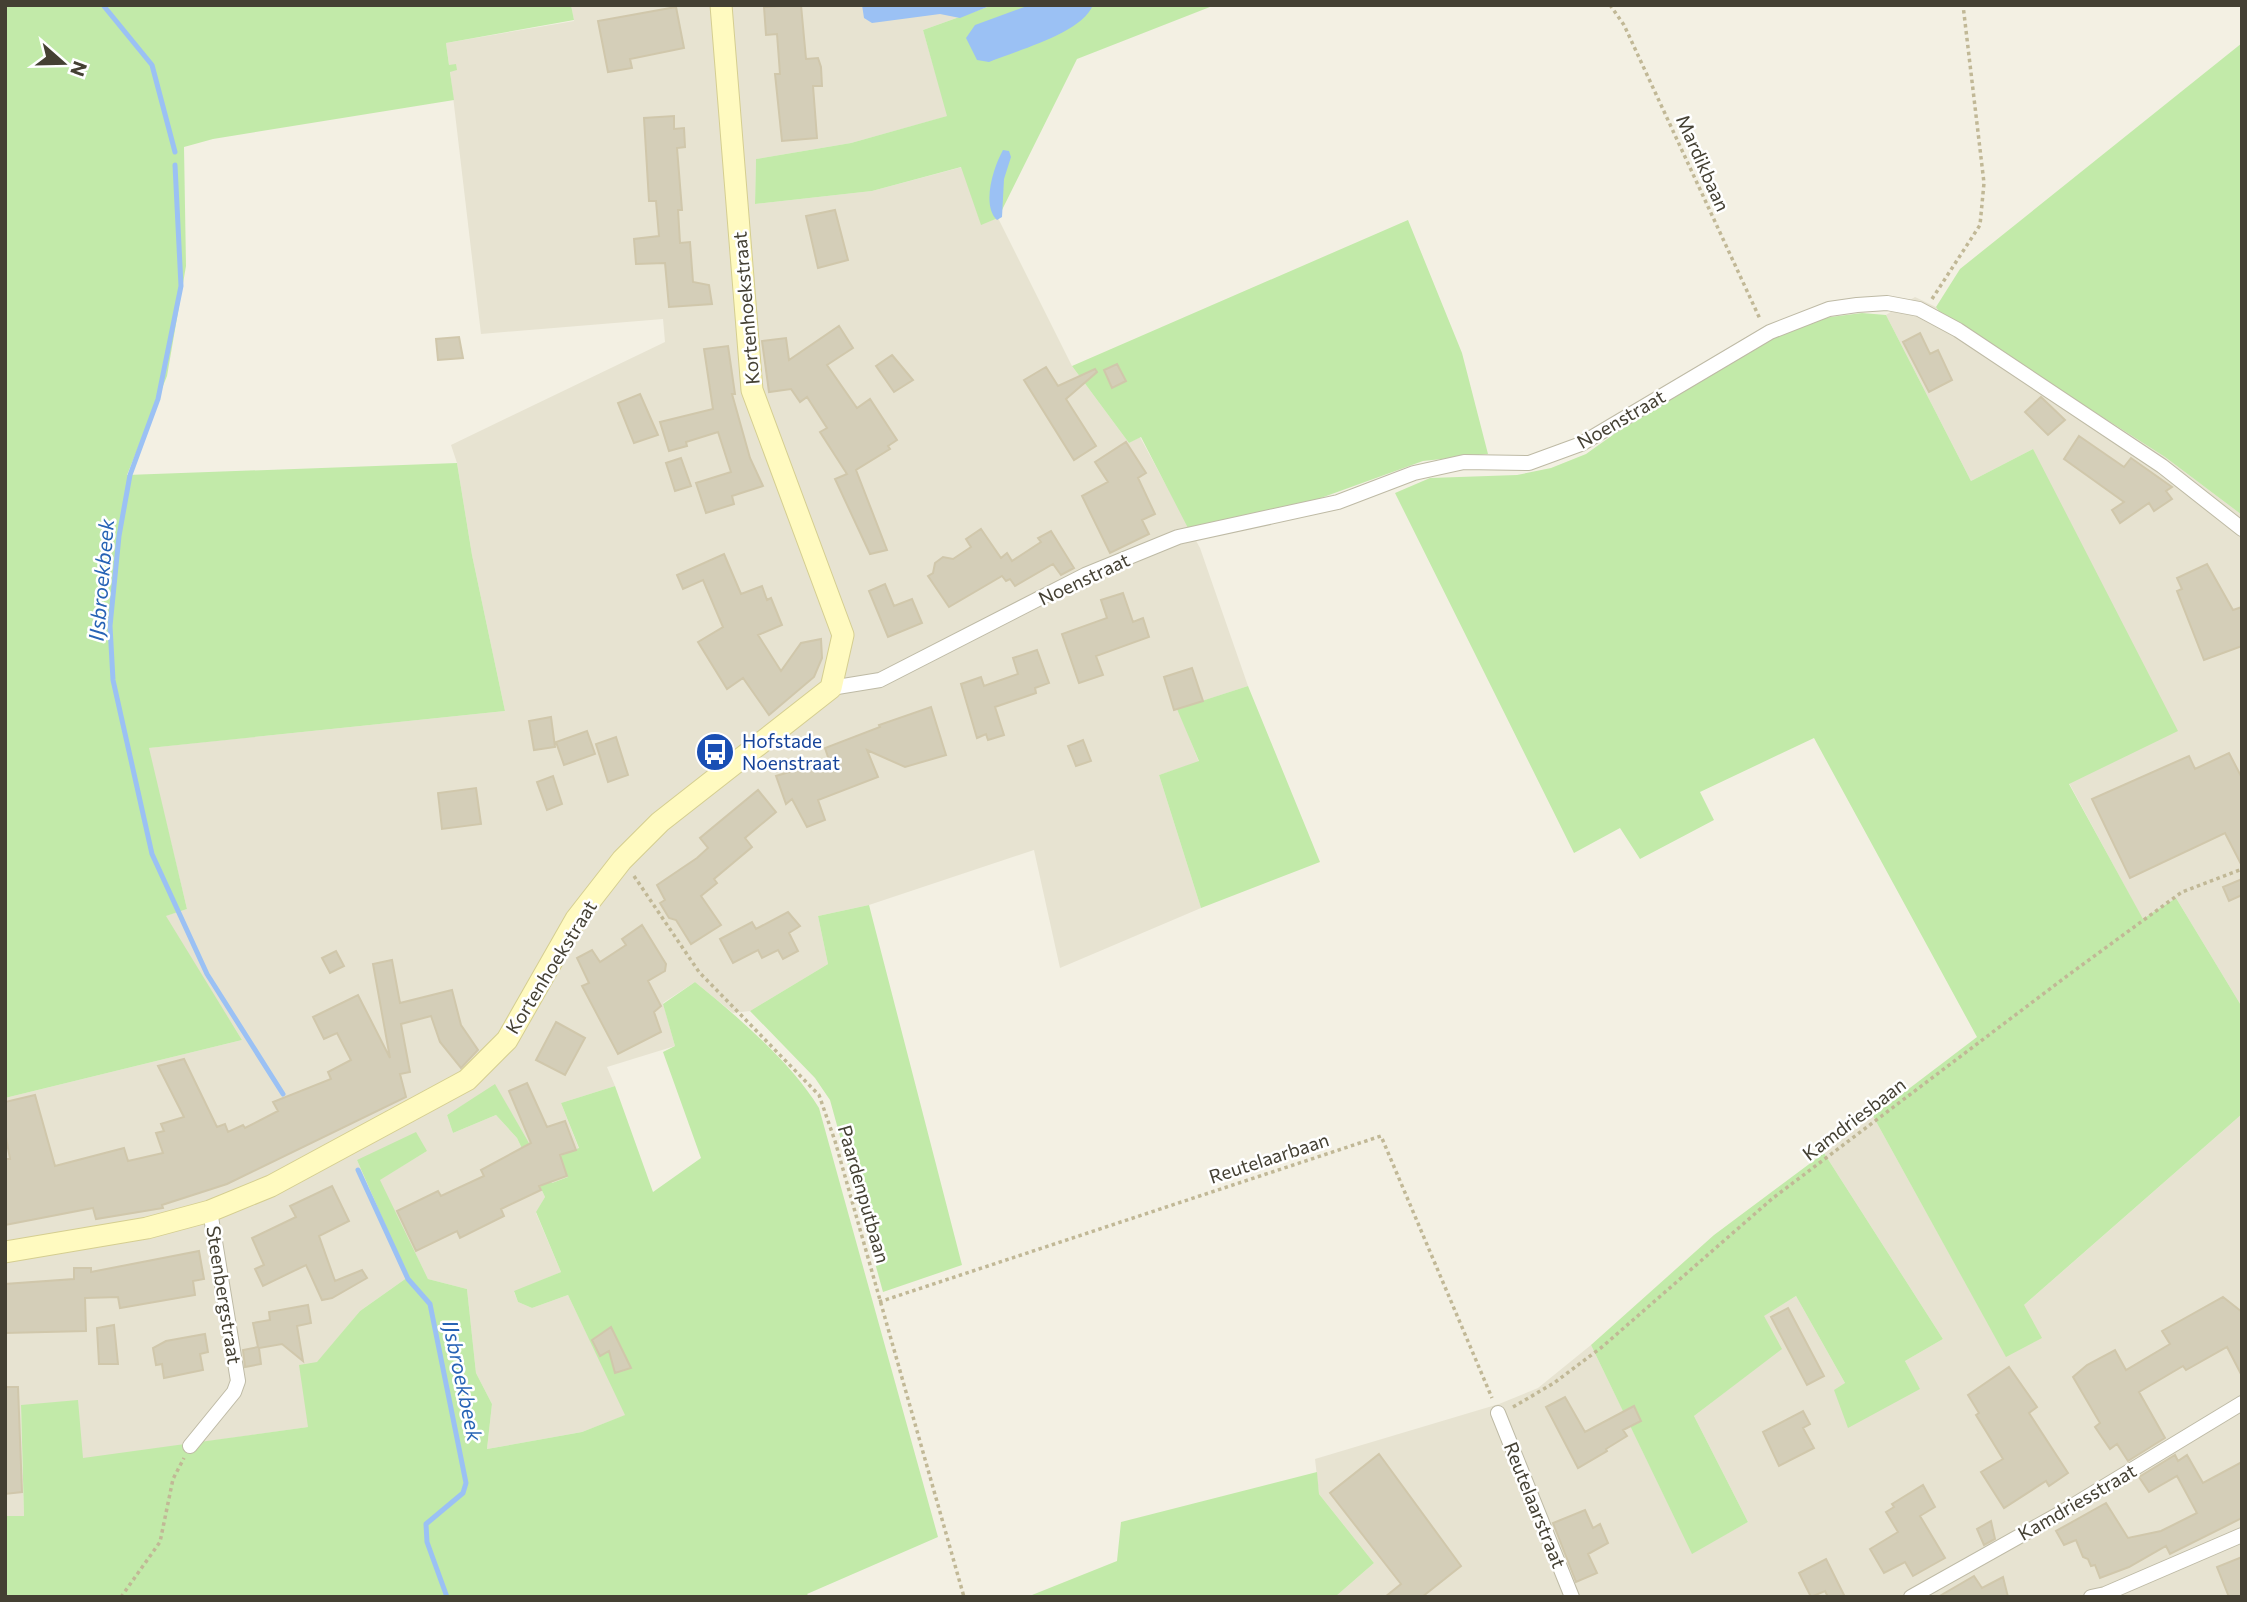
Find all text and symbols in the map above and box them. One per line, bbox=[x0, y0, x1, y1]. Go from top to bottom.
north arrow bbox=[28, 28, 98, 98]
text: N bbox=[66, 58, 93, 80]
street label: Mardikbaan bbox=[1672, 111, 1735, 215]
street label: Kortenhoekstraat bbox=[727, 230, 764, 386]
street label: Noenstraat bbox=[1573, 384, 1669, 453]
water label: IJsbroekbeek bbox=[83, 517, 118, 642]
street label: Noenstraat bbox=[1034, 547, 1133, 610]
place label: Hofstade Noenstraat bbox=[742, 729, 840, 774]
bus stop icon: Hofstade Noenstraat bbox=[694, 731, 736, 773]
street label: Kortenhoekstraat bbox=[500, 895, 601, 1038]
street label: Kamdriesbaan bbox=[1798, 1072, 1910, 1165]
street label: Paardenputbaan bbox=[834, 1122, 895, 1266]
street label: Reutelaarbaan bbox=[1206, 1127, 1332, 1188]
street label: Steenbergstraat bbox=[202, 1224, 247, 1366]
water label: IJsbroekbeek bbox=[438, 1318, 489, 1444]
street label: Reutelaarstraat bbox=[1500, 1438, 1571, 1571]
street label: Kamdriesstraat bbox=[2013, 1458, 2140, 1545]

